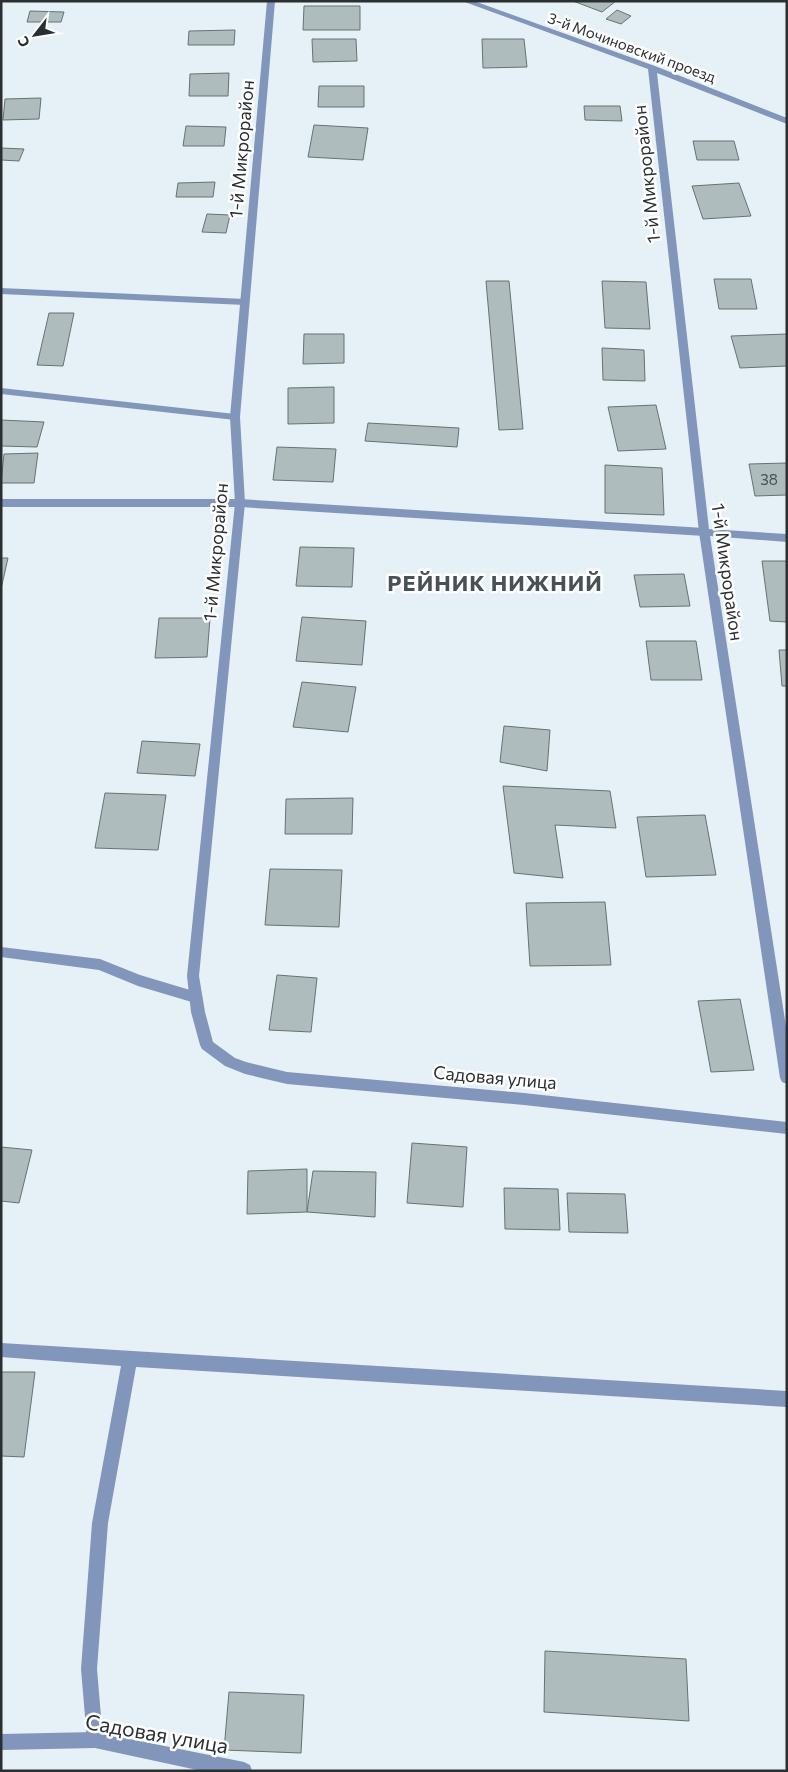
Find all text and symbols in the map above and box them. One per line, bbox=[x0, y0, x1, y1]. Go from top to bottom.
street label: 3-й Мочиновский проезд bbox=[546, 8, 719, 86]
north arrow bbox=[10, 10, 60, 60]
text: С bbox=[14, 33, 33, 50]
street label: 1-й Микрорайон bbox=[224, 79, 258, 219]
street label: 1-й Микрорайон bbox=[628, 104, 664, 244]
house number: 38 bbox=[760, 470, 778, 488]
street label: 1-й Микрорайон bbox=[198, 482, 232, 622]
street label: 1-й Микрорайон bbox=[707, 502, 749, 642]
district label: РЕЙНИК НИЖНИЙ bbox=[387, 569, 603, 596]
street label: Садовая улица bbox=[432, 1061, 558, 1093]
street label: Садовая улица bbox=[84, 1708, 230, 1758]

